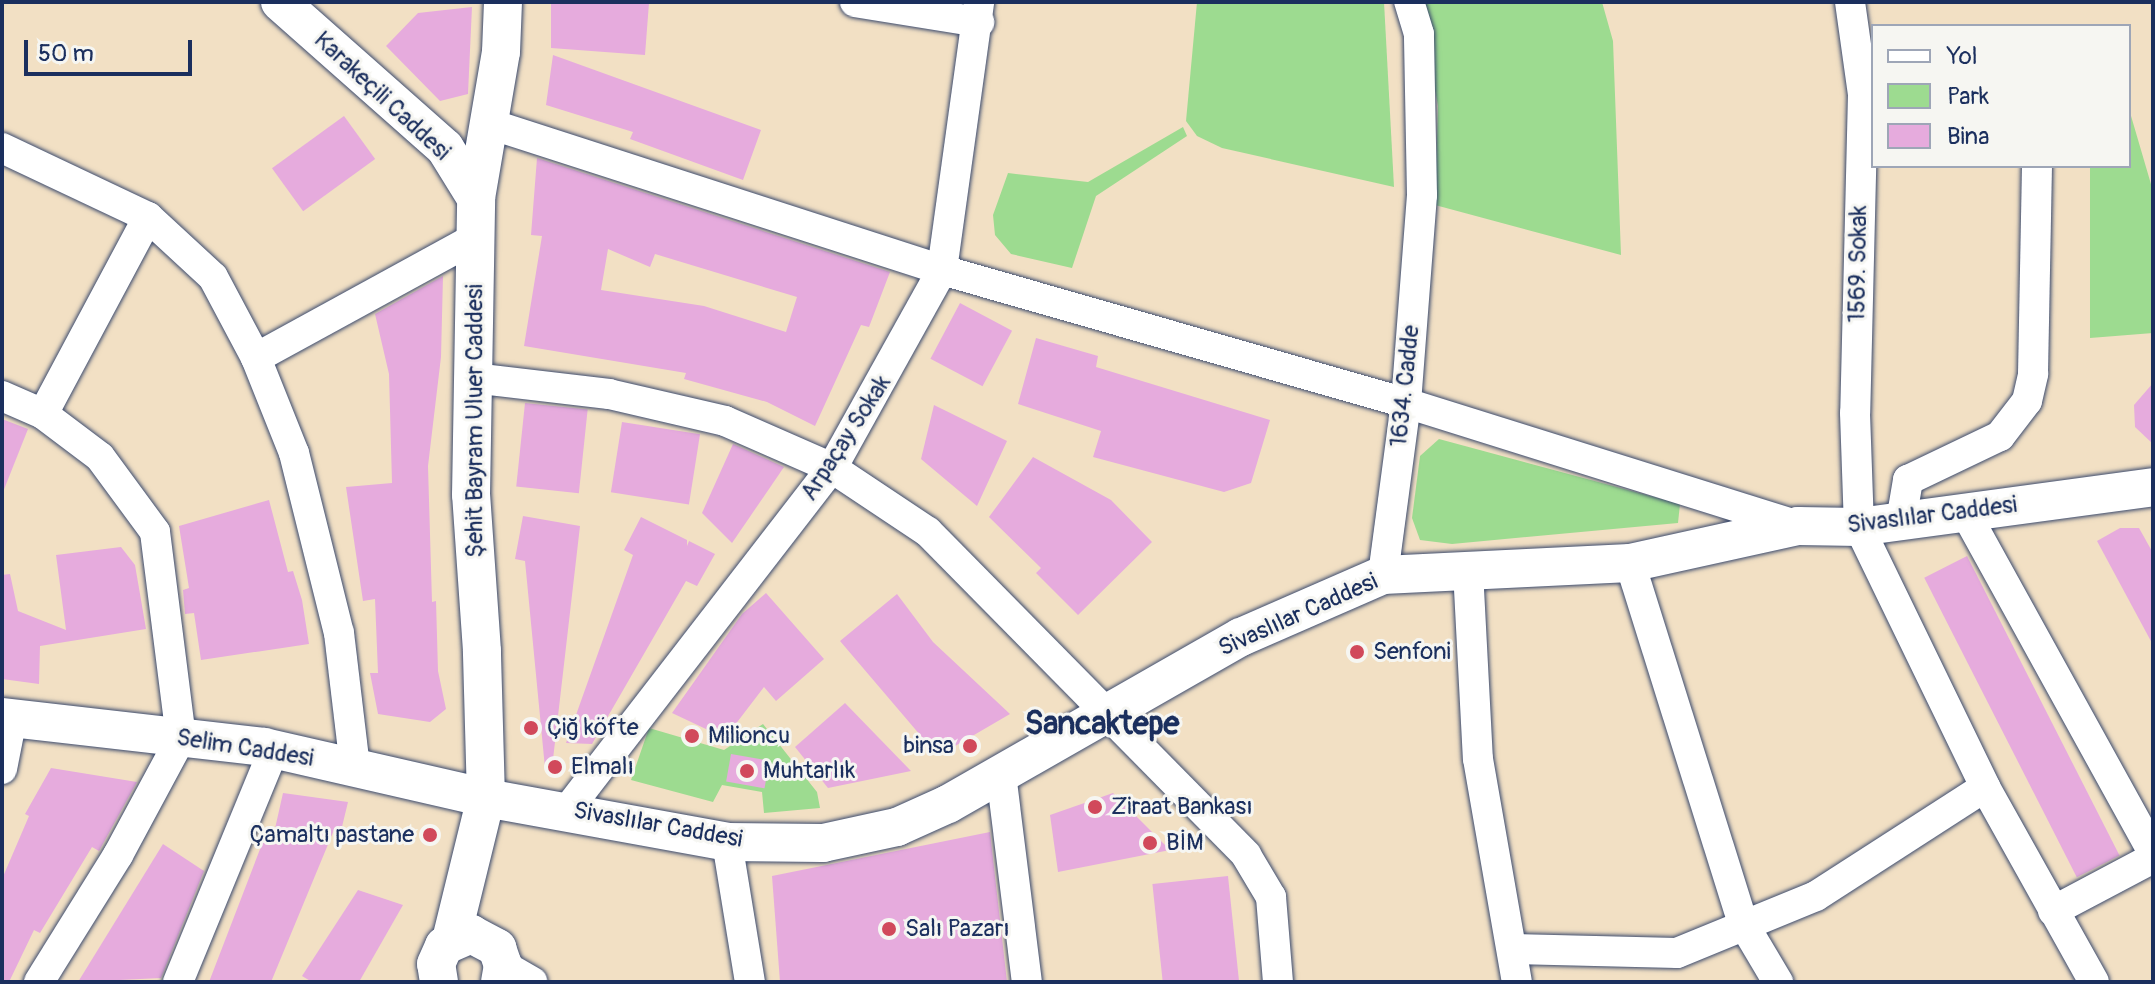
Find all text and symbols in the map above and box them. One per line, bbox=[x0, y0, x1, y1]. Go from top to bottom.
scale bar bbox=[28, 24, 196, 74]
legend bbox=[1871, 24, 2131, 168]
street label: Karakeçili Caddesi bbox=[308, 26, 456, 166]
text: 50 m bbox=[38, 39, 94, 68]
text: Yol bbox=[1947, 42, 1977, 71]
text: Park bbox=[1947, 82, 1989, 111]
text: Bina bbox=[1947, 122, 1989, 151]
street label: 1569. Sokak bbox=[1843, 205, 1873, 323]
street label: Şehit Bayram Uluer Caddesi bbox=[461, 284, 489, 558]
street label: 1634. Cadde bbox=[1384, 323, 1426, 449]
street label: Arpaçay Sokak bbox=[795, 370, 897, 506]
street label: Sivaslılar Caddesi bbox=[1845, 490, 2019, 540]
street label: Sivaslılar Caddesi bbox=[1214, 567, 1382, 663]
place label: Senfoni bbox=[1373, 638, 1451, 666]
marker: Senfoni bbox=[1348, 643, 1366, 661]
district label: Sancaktepe bbox=[1025, 705, 1179, 743]
place label: Çiğ köfte bbox=[547, 714, 638, 742]
marker: Çiğ köfte bbox=[522, 719, 540, 737]
place label: Milioncu bbox=[708, 722, 790, 750]
street label: Selim Caddesi bbox=[174, 723, 316, 773]
marker: Milioncu bbox=[683, 727, 701, 745]
place label: binsa bbox=[903, 732, 954, 760]
marker: binsa bbox=[961, 737, 979, 755]
place label: Elmalı bbox=[571, 753, 634, 781]
place label: Muhtarlık bbox=[763, 757, 855, 785]
marker: Elmalı bbox=[546, 758, 564, 776]
marker: Muhtarlık bbox=[738, 762, 756, 780]
place label: Ziraat Bankası bbox=[1111, 793, 1253, 821]
street label: Sivaslılar Caddesi bbox=[571, 796, 745, 854]
marker: Ziraat Bankası bbox=[1086, 798, 1104, 816]
place label: Çamaltı pastane bbox=[250, 821, 414, 849]
marker: Çamaltı pastane bbox=[421, 826, 439, 844]
place label: BİM bbox=[1166, 829, 1204, 857]
marker: BİM bbox=[1141, 834, 1159, 852]
place label: Salı Pazarı bbox=[905, 915, 1010, 943]
marker: Salı Pazarı bbox=[880, 920, 898, 938]

